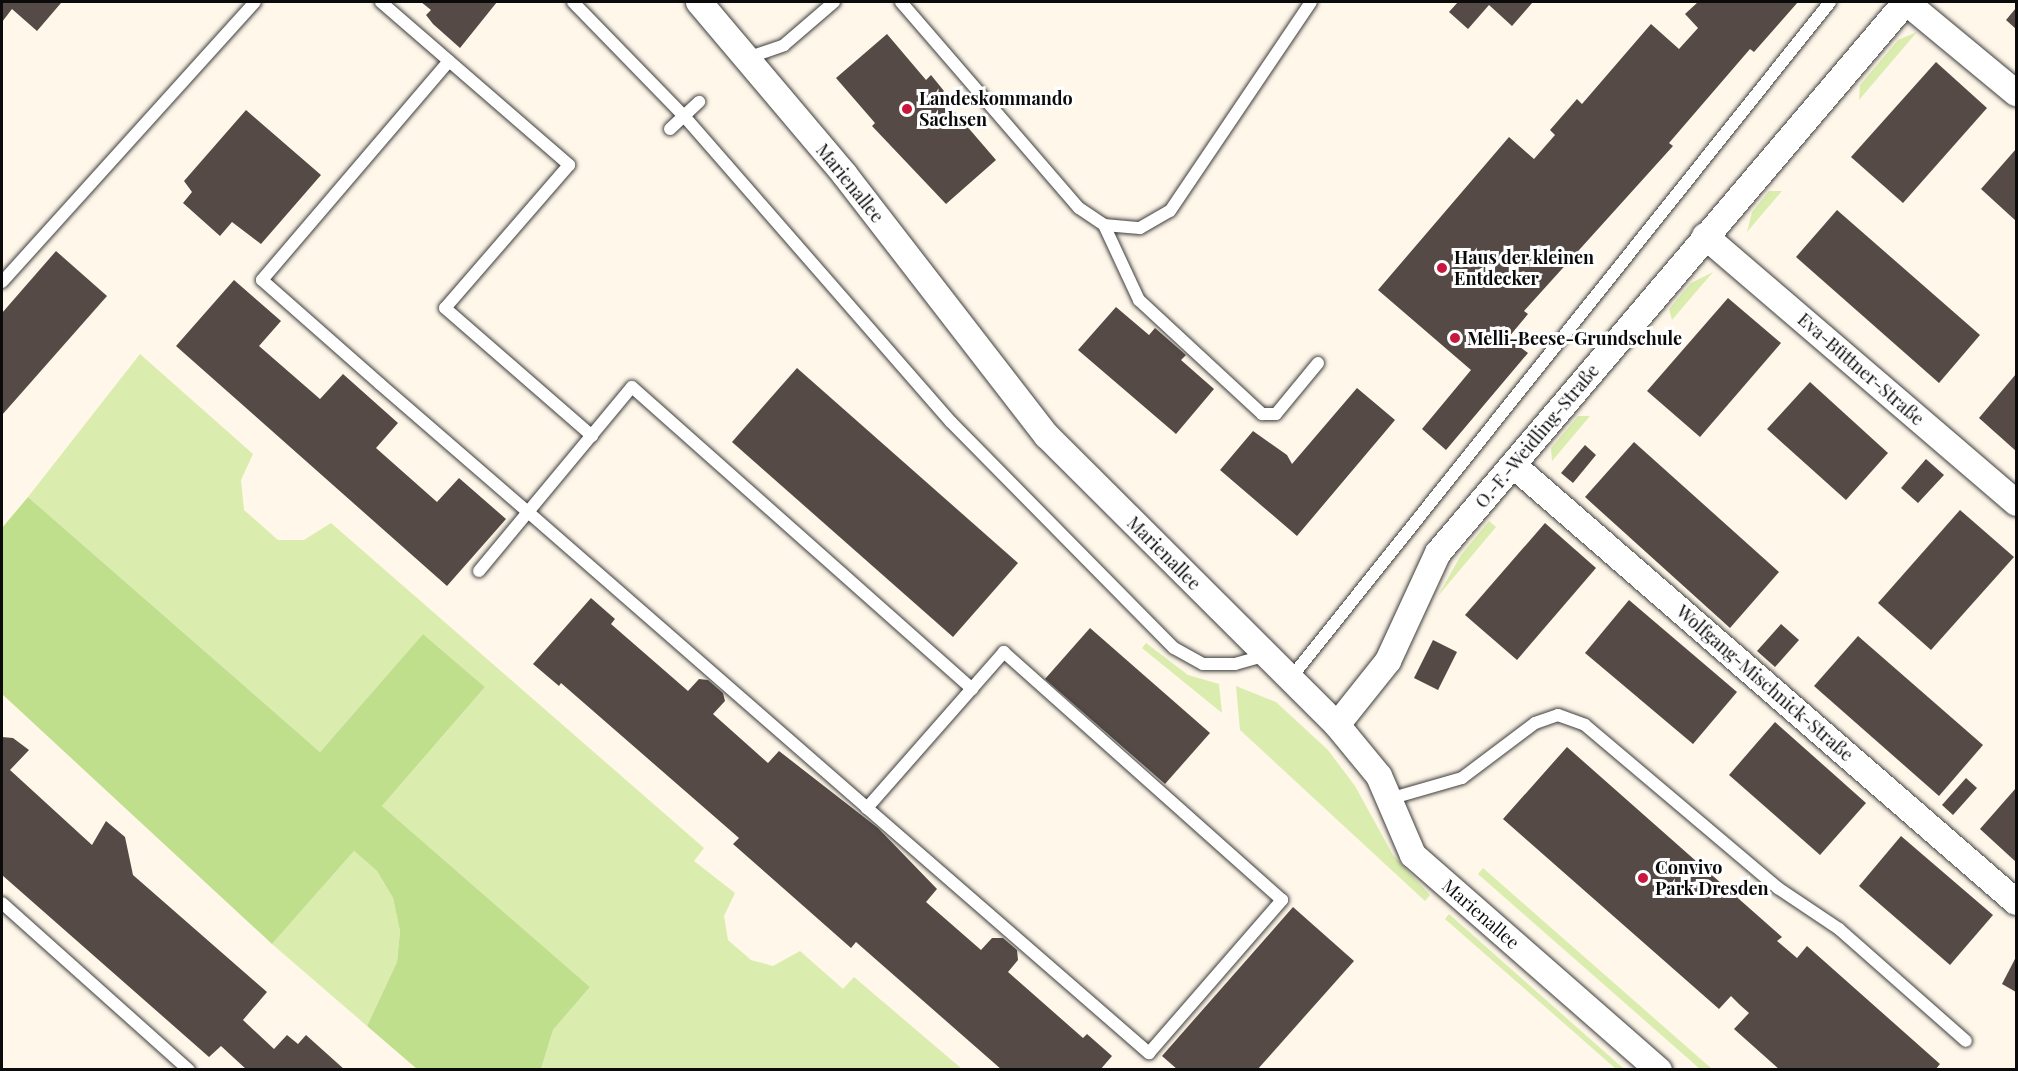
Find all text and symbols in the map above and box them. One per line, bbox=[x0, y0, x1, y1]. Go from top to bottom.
place label: Landeskommando Sachsen bbox=[919, 88, 1073, 130]
marker: Landeskommando Sachsen bbox=[900, 102, 914, 116]
street label: Marienallee bbox=[812, 139, 888, 227]
place label: Haus der kleinen Entdecker bbox=[1454, 247, 1595, 290]
marker: Haus der kleinen Entdecker bbox=[1435, 261, 1449, 275]
street label: Eva-Büttner-Straße bbox=[1793, 308, 1929, 430]
place label: Melli-Beese-Grundschule bbox=[1467, 327, 1682, 349]
marker: Melli-Beese-Grundschule bbox=[1448, 331, 1462, 345]
street label: O.-F.-Weidling-Straße bbox=[1471, 360, 1603, 512]
street label: Marienallee bbox=[1123, 512, 1205, 594]
street label: Wolfgang-Mischnick-Straße bbox=[1672, 600, 1858, 766]
place label: Convivo Park Dresden bbox=[1655, 857, 1769, 900]
marker: Convivo Park Dresden bbox=[1636, 871, 1650, 885]
street label: Marienallee bbox=[1438, 875, 1524, 953]

